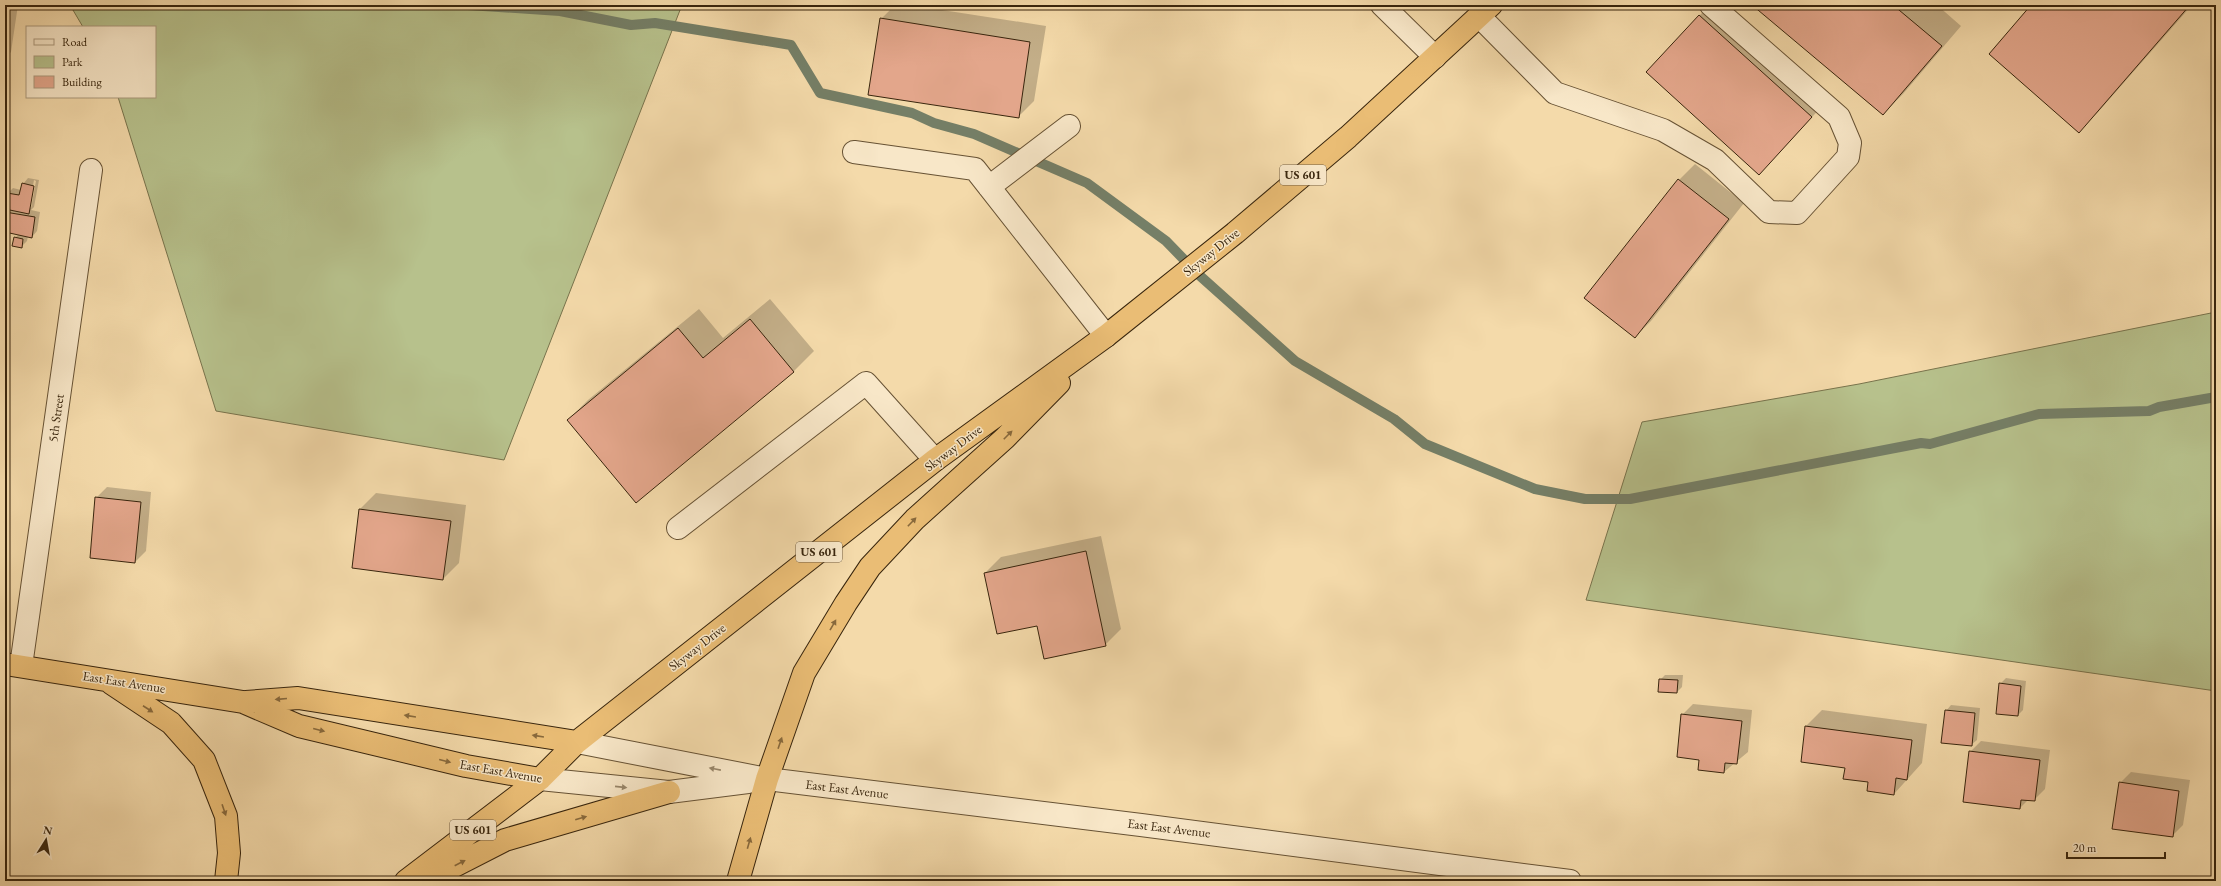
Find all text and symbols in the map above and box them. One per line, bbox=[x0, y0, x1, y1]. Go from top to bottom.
legend bbox=[26, 26, 156, 98]
text: Road bbox=[62, 34, 88, 50]
text: Park bbox=[62, 54, 83, 70]
text: Building bbox=[62, 74, 103, 90]
road number: US 601 bbox=[1280, 165, 1326, 185]
street label: Skyway Drive bbox=[1179, 224, 1243, 280]
street label: 5th Street bbox=[44, 393, 68, 443]
street label: Skyway Drive bbox=[921, 421, 985, 475]
one-way arrow bbox=[1003, 430, 1013, 440]
one-way arrow bbox=[907, 517, 917, 527]
road number: US 601 bbox=[796, 542, 842, 562]
street label: Skyway Drive bbox=[665, 619, 729, 675]
one-way arrow bbox=[829, 619, 836, 631]
street label: East East Avenue bbox=[81, 667, 167, 697]
one-way arrow bbox=[275, 696, 287, 702]
one-way arrow bbox=[143, 705, 154, 713]
one-way arrow bbox=[404, 712, 416, 718]
one-way arrow bbox=[313, 728, 325, 734]
one-way arrow bbox=[532, 733, 544, 739]
one-way arrow bbox=[777, 736, 783, 748]
street label: East East Avenue bbox=[458, 755, 544, 787]
one-way arrow bbox=[439, 758, 451, 764]
one-way arrow bbox=[709, 766, 721, 772]
street label: East East Avenue bbox=[805, 775, 889, 803]
one-way arrow bbox=[615, 784, 627, 791]
one-way arrow bbox=[221, 804, 227, 816]
street label: East East Avenue bbox=[1127, 814, 1211, 842]
one-way arrow bbox=[575, 815, 587, 821]
north arrow bbox=[26, 820, 66, 860]
road number: US 601 bbox=[450, 820, 496, 840]
text: N bbox=[42, 822, 54, 838]
scale bar bbox=[2067, 834, 2165, 860]
one-way arrow bbox=[746, 837, 752, 849]
text: 20 m bbox=[2073, 840, 2097, 856]
one-way arrow bbox=[454, 860, 466, 866]

